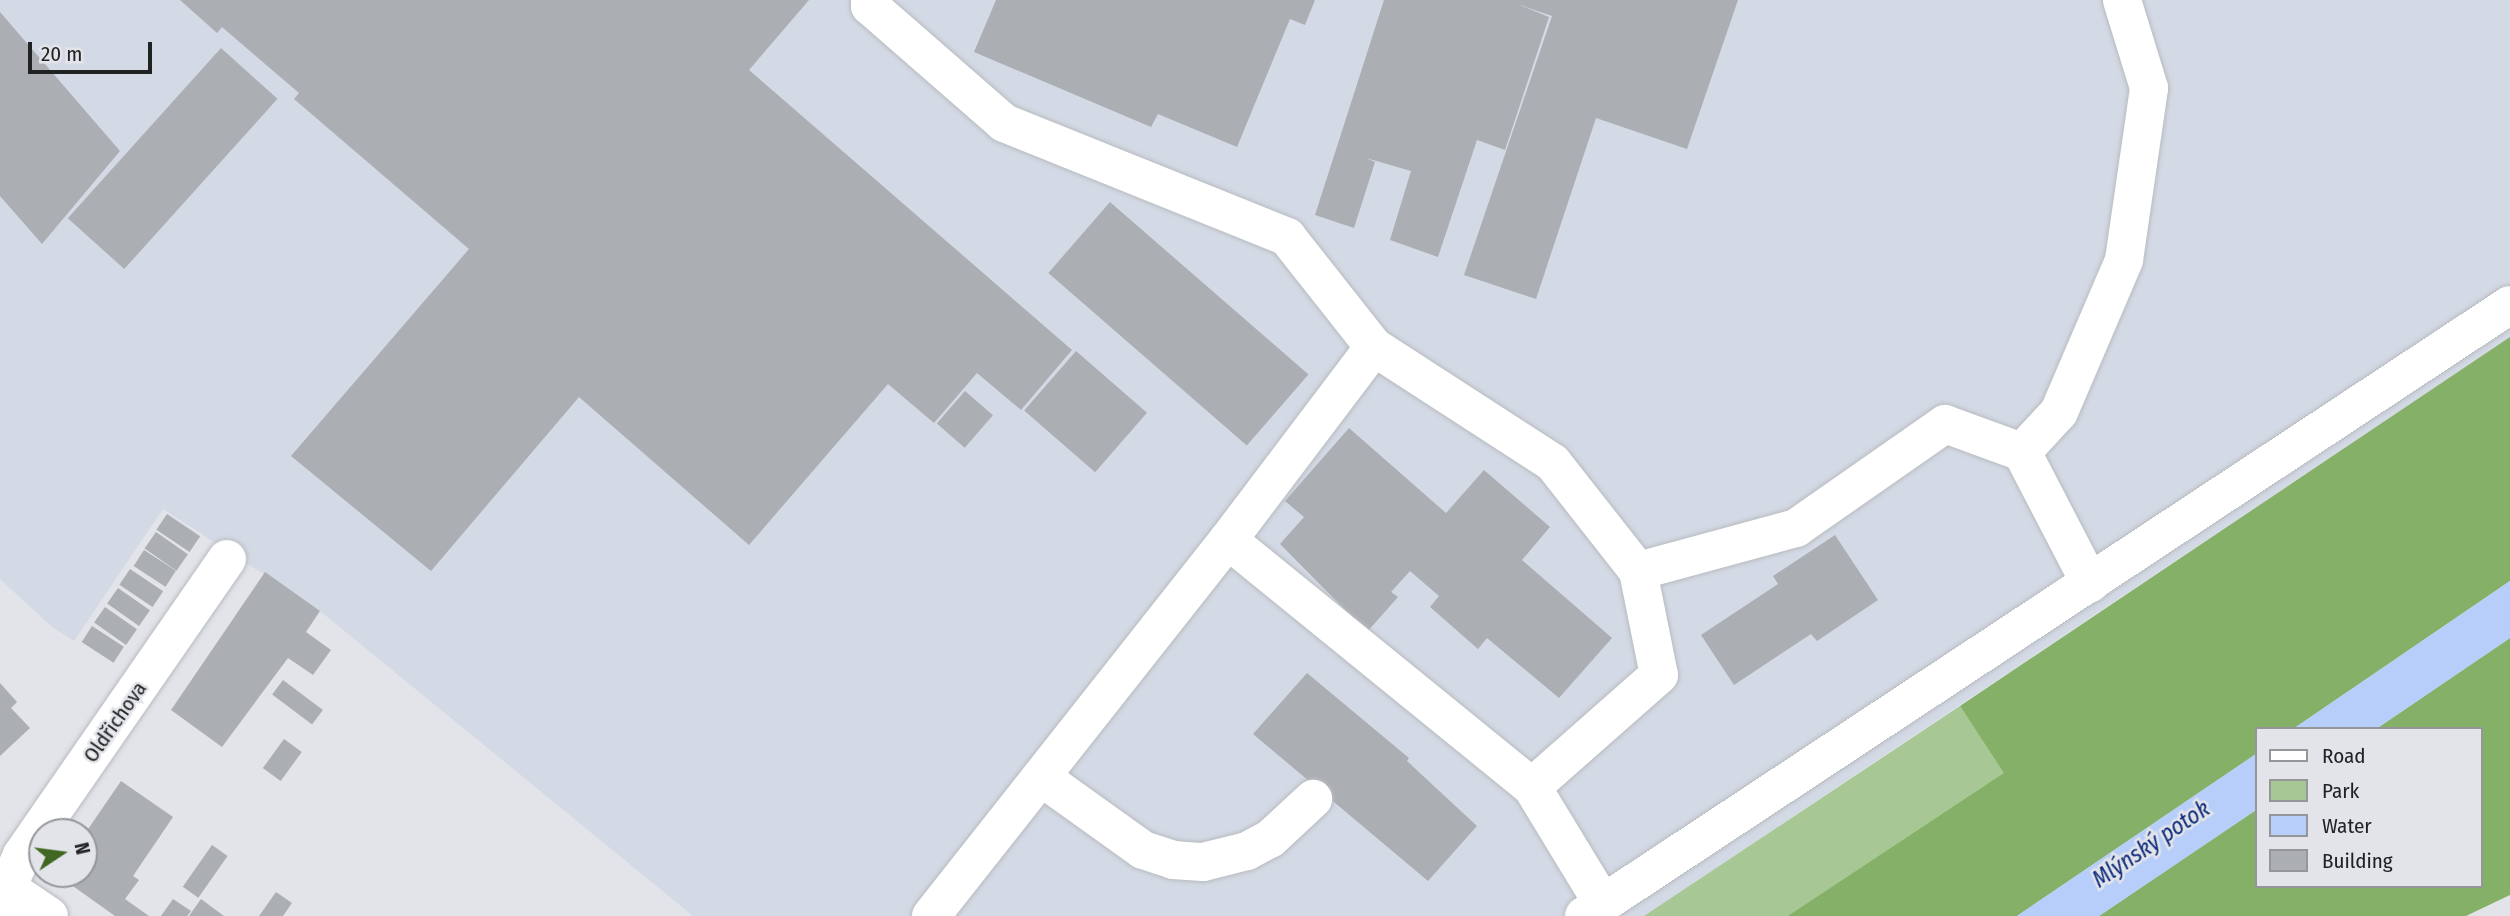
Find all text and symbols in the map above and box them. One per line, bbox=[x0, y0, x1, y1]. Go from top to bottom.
scale bar bbox=[32, 28, 156, 72]
text: 20 m bbox=[41, 41, 82, 67]
street label: Oldřichova bbox=[78, 677, 152, 767]
legend bbox=[2254, 727, 2482, 888]
text: Road bbox=[2322, 743, 2366, 769]
text: Park bbox=[2322, 778, 2359, 804]
water label: Mlýnský potok bbox=[2087, 795, 2215, 893]
text: Water bbox=[2322, 813, 2372, 839]
north arrow bbox=[28, 818, 98, 888]
text: N bbox=[70, 840, 94, 857]
text: Building bbox=[2322, 848, 2393, 874]

